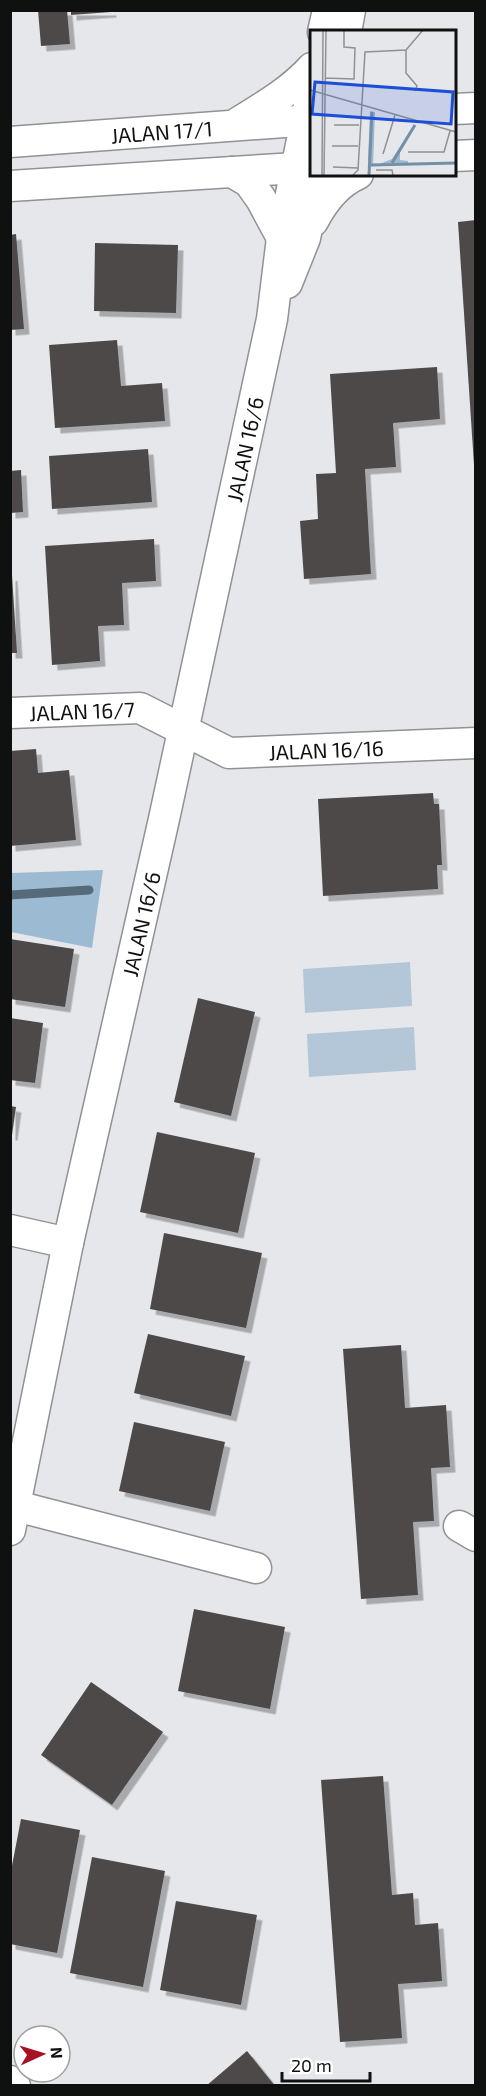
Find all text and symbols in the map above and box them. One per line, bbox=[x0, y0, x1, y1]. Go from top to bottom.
inset map bbox=[310, 30, 456, 176]
street label: JALAN 17/1 bbox=[110, 115, 213, 147]
street label: JALAN 16/6 bbox=[220, 394, 267, 504]
street label: JALAN 16/7 bbox=[29, 696, 135, 725]
street label: JALAN 16/16 bbox=[268, 734, 384, 764]
street label: JALAN 16/6 bbox=[116, 869, 164, 979]
north arrow bbox=[12, 2024, 72, 2084]
scale bar bbox=[282, 2045, 370, 2083]
text: N bbox=[48, 2046, 67, 2059]
text: 20 m bbox=[291, 2054, 332, 2076]

